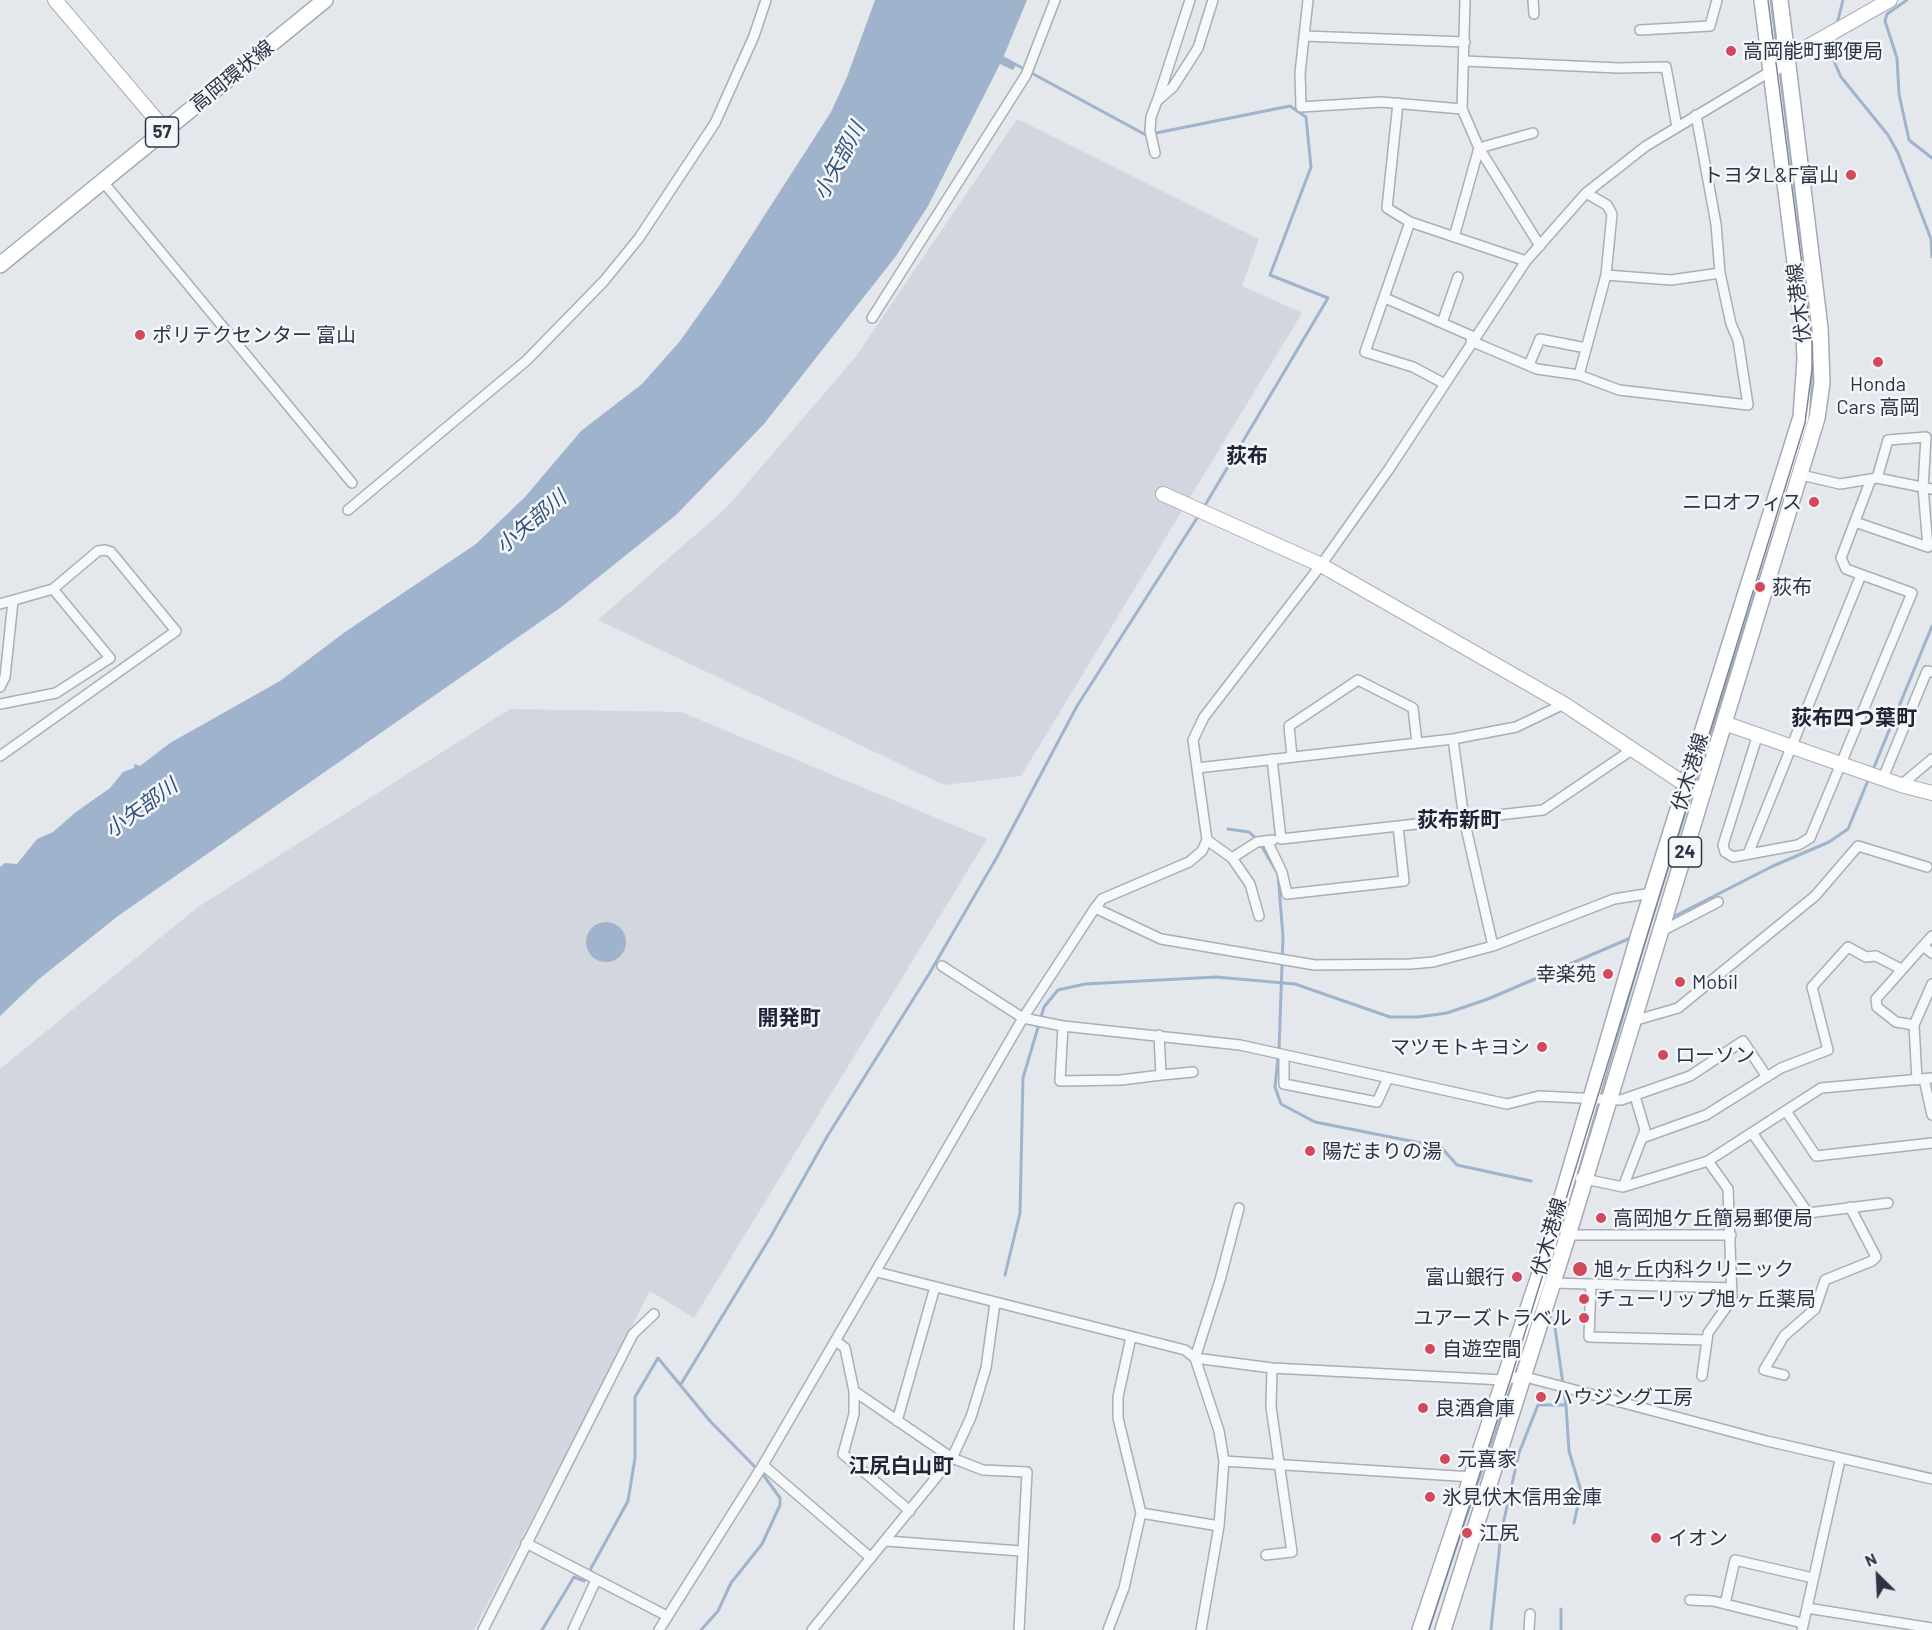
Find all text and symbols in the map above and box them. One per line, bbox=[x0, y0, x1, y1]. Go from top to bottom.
street label: 高岡環状線 bbox=[186, 35, 278, 117]
place label: 高岡能町郵便局 bbox=[1743, 39, 1883, 63]
marker: 高岡能町郵便局 bbox=[1724, 44, 1738, 58]
road number: 57 bbox=[146, 117, 178, 147]
water label: 小矢部川 bbox=[808, 118, 870, 204]
place label: トヨタL&F富山 bbox=[1703, 163, 1839, 187]
marker: トヨタL&F富山 bbox=[1844, 168, 1858, 182]
street label: 伏木港線 bbox=[1782, 262, 1816, 344]
place label: ポリテクセンター 富山 bbox=[152, 323, 356, 347]
marker: ポリテクセンター 富山 bbox=[133, 328, 147, 342]
marker: Honda Cars 高岡 bbox=[1871, 355, 1885, 369]
place label: Honda Cars 高岡 bbox=[1836, 372, 1920, 419]
district label: 荻布 bbox=[1226, 443, 1268, 469]
water label: 小矢部川 bbox=[491, 485, 571, 559]
place label: ニロオフィス bbox=[1682, 490, 1802, 514]
marker: ニロオフィス bbox=[1807, 495, 1821, 509]
place label: 荻布 bbox=[1772, 575, 1812, 599]
marker: 荻布 bbox=[1753, 580, 1767, 594]
district label: 荻布四つ葉町 bbox=[1791, 705, 1917, 731]
street label: 伏木港線 bbox=[1667, 730, 1713, 814]
water label: 小矢部川 bbox=[100, 773, 182, 843]
district label: 荻布新町 bbox=[1417, 807, 1501, 833]
road number: 24 bbox=[1668, 837, 1702, 867]
place label: 幸楽苑 bbox=[1536, 962, 1596, 986]
marker: 幸楽苑 bbox=[1601, 967, 1615, 981]
place label: Mobil bbox=[1692, 970, 1738, 994]
marker: Mobil bbox=[1673, 975, 1687, 989]
district label: 開発町 bbox=[758, 1005, 820, 1031]
place label: マツモトキヨシ bbox=[1390, 1035, 1530, 1059]
marker: マツモトキヨシ bbox=[1535, 1040, 1549, 1054]
place label: ローソン bbox=[1675, 1043, 1755, 1067]
marker: ローソン bbox=[1656, 1048, 1670, 1062]
place label: 陽だまりの湯 bbox=[1322, 1139, 1442, 1163]
marker: 陽だまりの湯 bbox=[1303, 1144, 1317, 1158]
street label: 伏木港線 bbox=[1526, 1195, 1572, 1279]
place label: 高岡旭ケ丘簡易郵便局 bbox=[1613, 1206, 1813, 1230]
marker: 高岡旭ケ丘簡易郵便局 bbox=[1594, 1211, 1608, 1225]
place label: 旭ヶ丘内科クリニック bbox=[1594, 1257, 1794, 1281]
marker: 旭ヶ丘内科クリニック bbox=[1571, 1260, 1589, 1278]
place label: 富山銀行 bbox=[1425, 1265, 1505, 1289]
marker: 富山銀行 bbox=[1510, 1270, 1524, 1284]
place label: チューリップ旭ヶ丘薬局 bbox=[1596, 1287, 1816, 1311]
marker: チューリップ旭ヶ丘薬局 bbox=[1577, 1292, 1591, 1306]
place label: ユアーズトラベル bbox=[1413, 1306, 1572, 1330]
marker: ユアーズトラベル bbox=[1577, 1311, 1591, 1325]
place label: 自遊空間 bbox=[1442, 1337, 1522, 1361]
marker: 自遊空間 bbox=[1423, 1342, 1437, 1356]
place label: ハウジング工房 bbox=[1553, 1385, 1693, 1409]
marker: ハウジング工房 bbox=[1534, 1390, 1548, 1404]
place label: 良酒倉庫 bbox=[1435, 1396, 1515, 1420]
marker: 良酒倉庫 bbox=[1416, 1401, 1430, 1415]
place label: 元喜家 bbox=[1457, 1447, 1517, 1471]
marker: 元喜家 bbox=[1438, 1452, 1452, 1466]
district label: 江尻白山町 bbox=[849, 1453, 953, 1479]
place label: 氷見伏木信用金庫 bbox=[1442, 1485, 1602, 1509]
marker: 氷見伏木信用金庫 bbox=[1423, 1490, 1437, 1504]
place label: 江尻 bbox=[1479, 1521, 1519, 1545]
marker: 江尻 bbox=[1460, 1526, 1474, 1540]
place label: イオン bbox=[1668, 1526, 1728, 1550]
marker: イオン bbox=[1649, 1531, 1663, 1545]
north arrow bbox=[1848, 1546, 1908, 1606]
text: N bbox=[1862, 1548, 1879, 1570]

